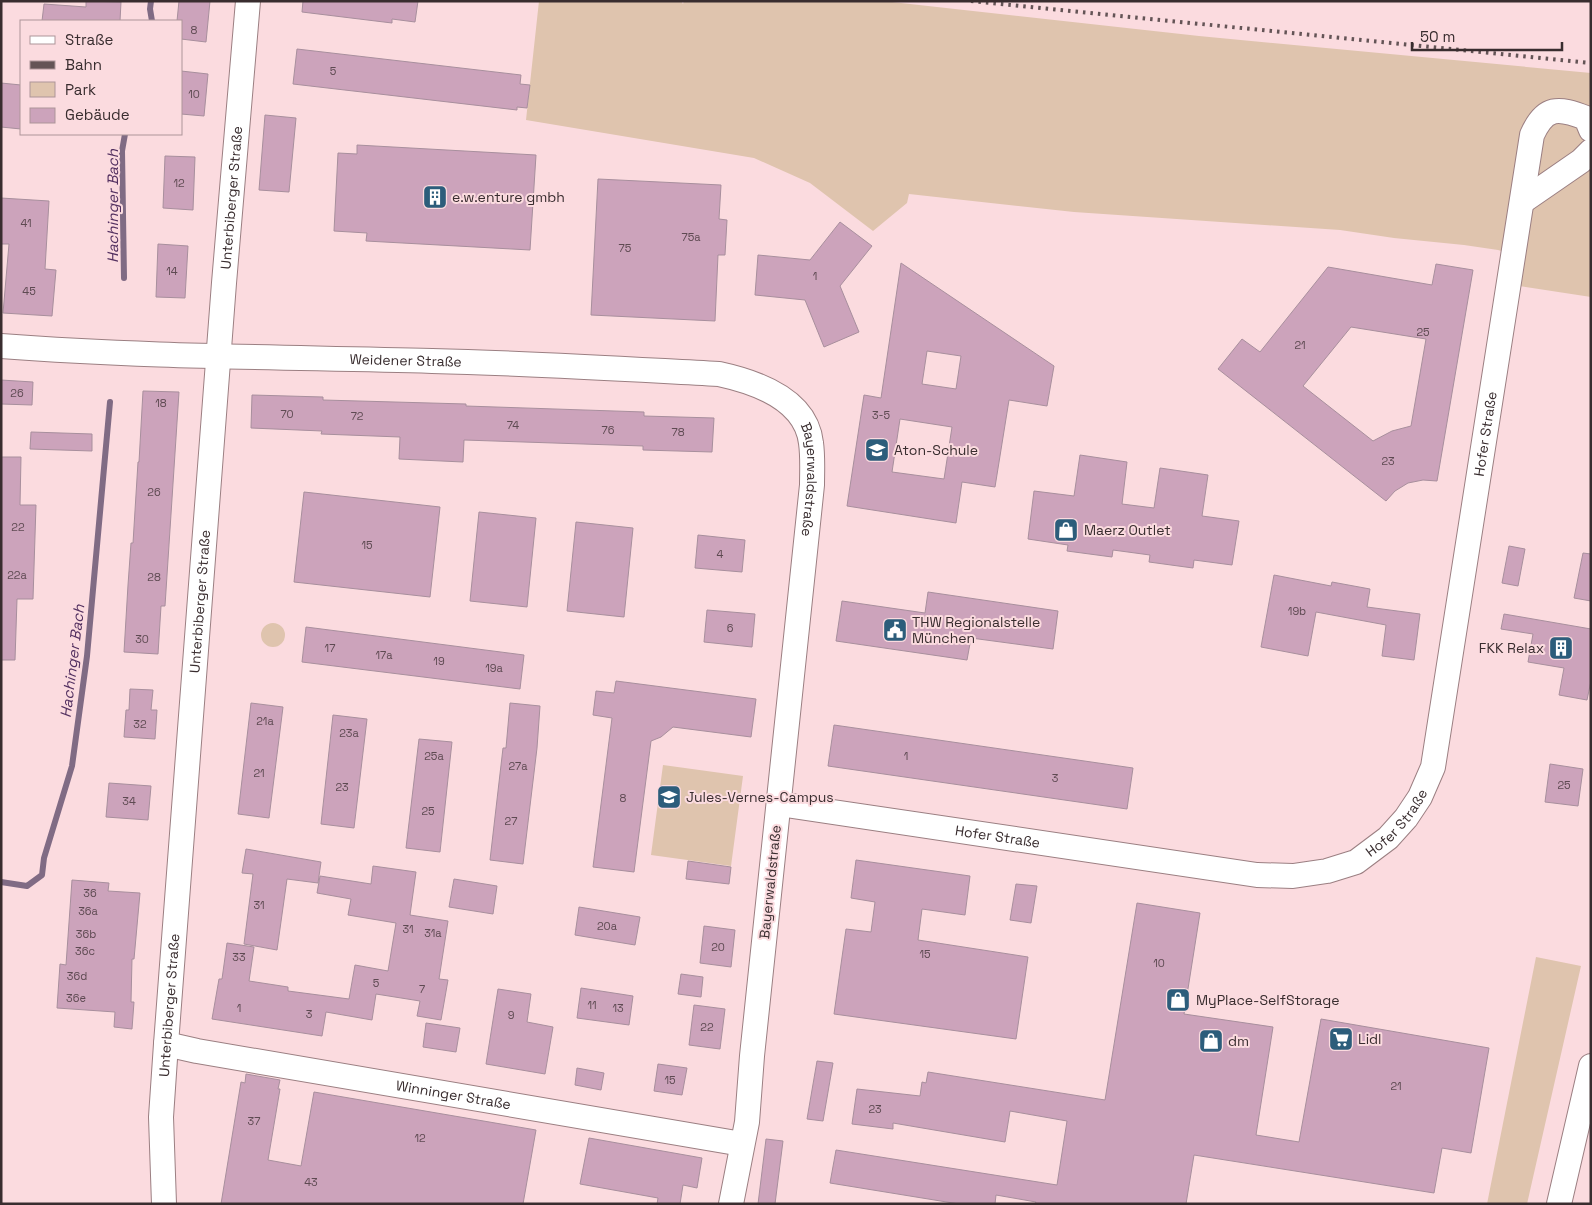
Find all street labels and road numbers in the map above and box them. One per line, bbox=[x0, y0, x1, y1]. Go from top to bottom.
street label: Unterbiberger Straße bbox=[216, 125, 246, 270]
street label: Weidener Straße bbox=[349, 350, 462, 371]
street label: Hofer Straße bbox=[1470, 390, 1501, 478]
street label: Bayerwaldstraße bbox=[797, 419, 821, 537]
street label: Unterbiberger Straße bbox=[185, 529, 214, 674]
street label: Hofer Straße bbox=[1362, 786, 1431, 861]
street label: Hofer Straße bbox=[954, 821, 1041, 852]
street label: Bayerwaldstraße bbox=[755, 824, 785, 940]
street label: Unterbiberger Straße bbox=[155, 933, 183, 1078]
street label: Winninger Straße bbox=[395, 1076, 512, 1113]

